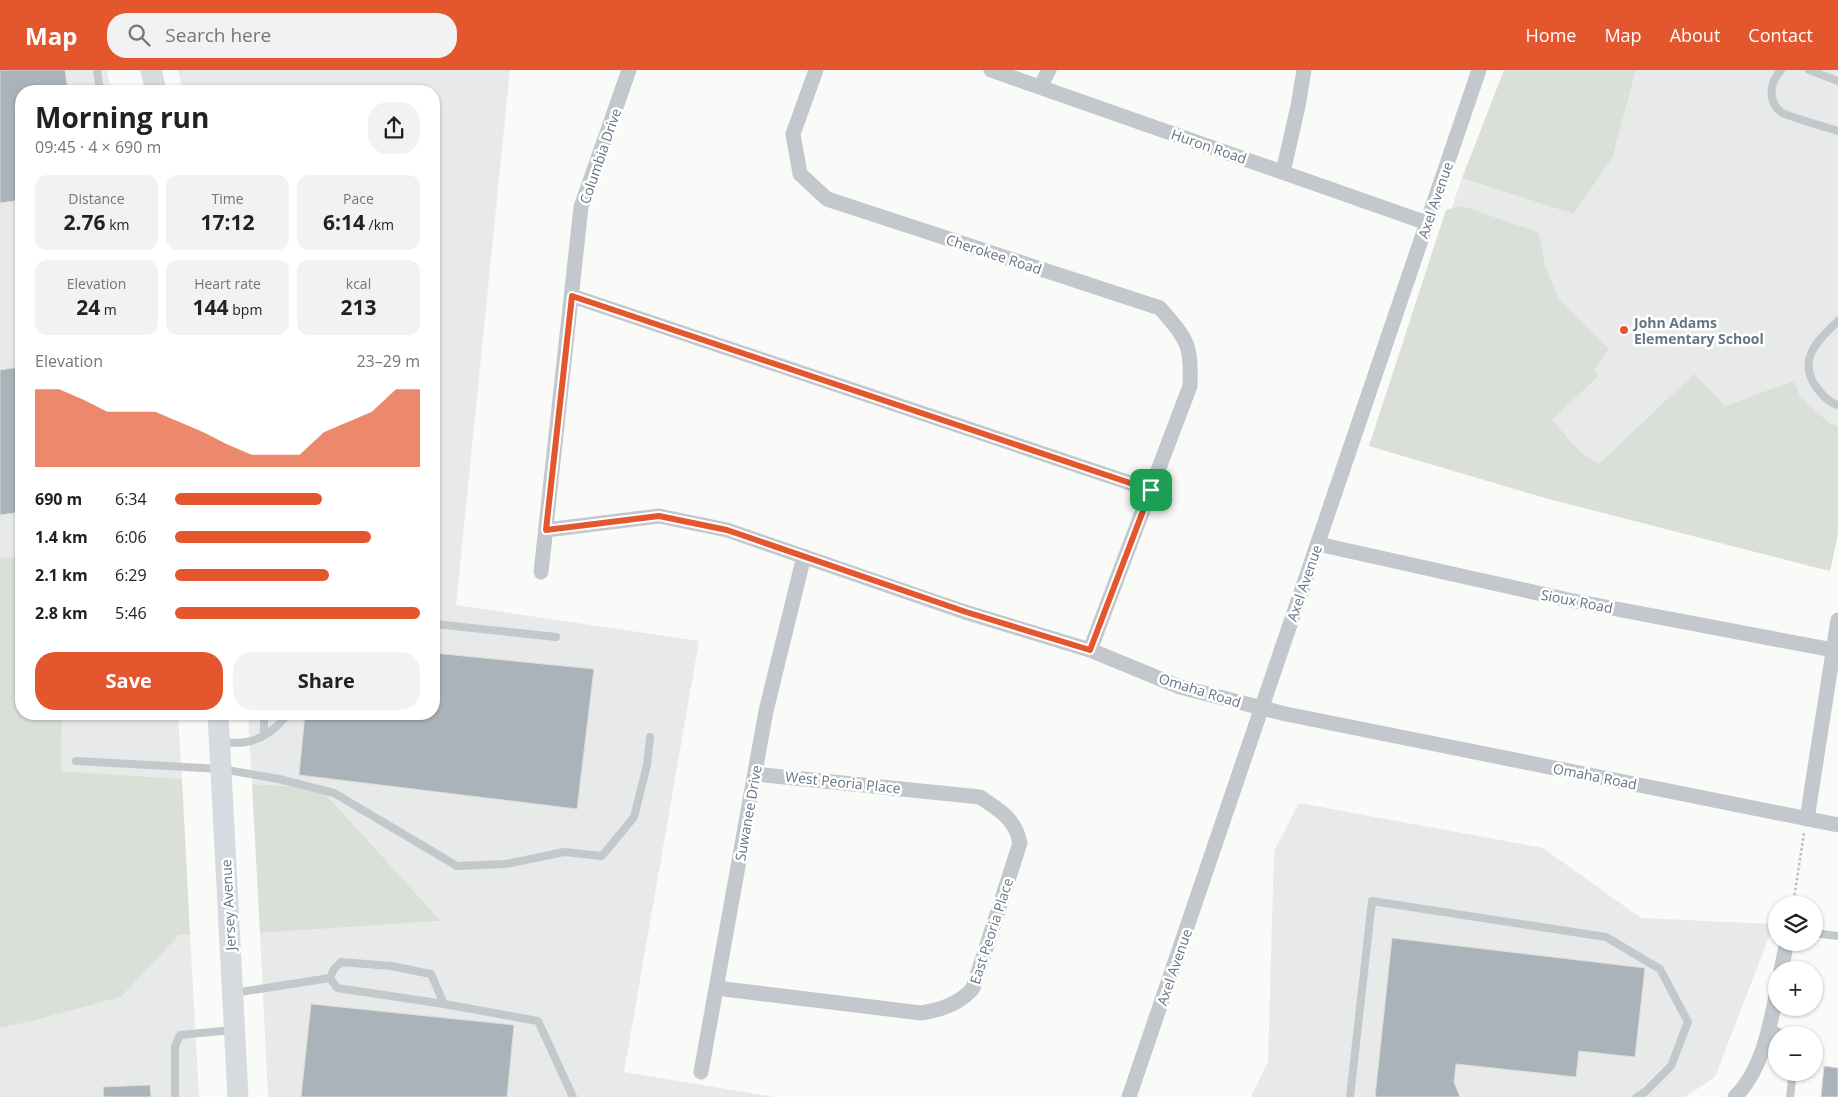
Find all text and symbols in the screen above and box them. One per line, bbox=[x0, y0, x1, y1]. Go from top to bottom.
search box bbox=[107, 13, 457, 58]
text: Map bbox=[25, 19, 77, 52]
icon: search bbox=[125, 21, 153, 49]
text: Search here bbox=[165, 22, 271, 48]
text: Home bbox=[1526, 23, 1576, 47]
text: Map bbox=[1604, 23, 1642, 47]
text: About bbox=[1670, 23, 1720, 47]
text: Contact bbox=[1748, 23, 1813, 47]
text: Morning run bbox=[35, 98, 209, 136]
button: share bbox=[368, 102, 420, 154]
street label: Columbia Drive bbox=[575, 105, 625, 206]
street label: Huron Road bbox=[1169, 124, 1249, 168]
text: 09:45 · 4 × 690 m bbox=[35, 136, 161, 158]
street label: Axel Avenue bbox=[1413, 159, 1457, 241]
text: Distance bbox=[68, 189, 125, 208]
text: Time bbox=[211, 189, 244, 208]
text: Pace bbox=[343, 189, 374, 208]
text: 2.76 bbox=[64, 208, 106, 236]
text: 17:12 bbox=[200, 208, 255, 236]
text: 6:14 bbox=[323, 208, 365, 236]
text: km bbox=[106, 215, 129, 234]
text: /km bbox=[365, 215, 394, 234]
street label: Cherokee Road bbox=[944, 230, 1044, 278]
text: Elevation bbox=[67, 274, 126, 293]
text: Heart rate bbox=[194, 274, 261, 293]
text: kcal bbox=[346, 274, 371, 293]
text: 24 bbox=[76, 293, 100, 321]
text: 144 bbox=[193, 293, 229, 321]
text: 213 bbox=[340, 293, 377, 321]
text: m bbox=[100, 300, 117, 319]
text: bpm bbox=[229, 300, 262, 319]
place label: John Adams Elementary School bbox=[1632, 313, 1764, 348]
marker: John Adams Elementary School bbox=[1618, 324, 1630, 336]
text: Elevation bbox=[35, 350, 103, 372]
text: 23–29 m bbox=[356, 350, 420, 372]
pin bbox=[1130, 469, 1172, 511]
icon: arrive bbox=[1137, 476, 1165, 504]
text: 690 m bbox=[35, 488, 82, 510]
text: 6:34 bbox=[115, 488, 147, 510]
text: 1.4 km bbox=[35, 526, 88, 548]
text: 6:06 bbox=[115, 526, 147, 548]
street label: Axel Avenue bbox=[1282, 542, 1326, 624]
text: 2.1 km bbox=[35, 564, 88, 586]
text: 6:29 bbox=[115, 564, 147, 586]
street label: Sioux Road bbox=[1540, 585, 1614, 617]
text: 2.8 km bbox=[35, 602, 88, 624]
text: 5:46 bbox=[115, 602, 147, 624]
button: Save bbox=[35, 652, 223, 710]
button: Share bbox=[233, 652, 420, 710]
street label: Omaha Road bbox=[1157, 668, 1243, 712]
street label: Omaha Road bbox=[1551, 759, 1639, 793]
street label: Suwanee Drive bbox=[730, 763, 766, 862]
street label: West Peoria Place bbox=[784, 767, 902, 798]
street label: Jersey Avenue bbox=[216, 859, 240, 953]
street label: East Peoria Place bbox=[965, 875, 1017, 987]
map controls bbox=[1768, 896, 1823, 1081]
button: layers bbox=[1768, 896, 1823, 951]
street label: Axel Avenue bbox=[1152, 926, 1196, 1008]
button: + bbox=[1768, 961, 1823, 1016]
button: − bbox=[1768, 1026, 1823, 1081]

